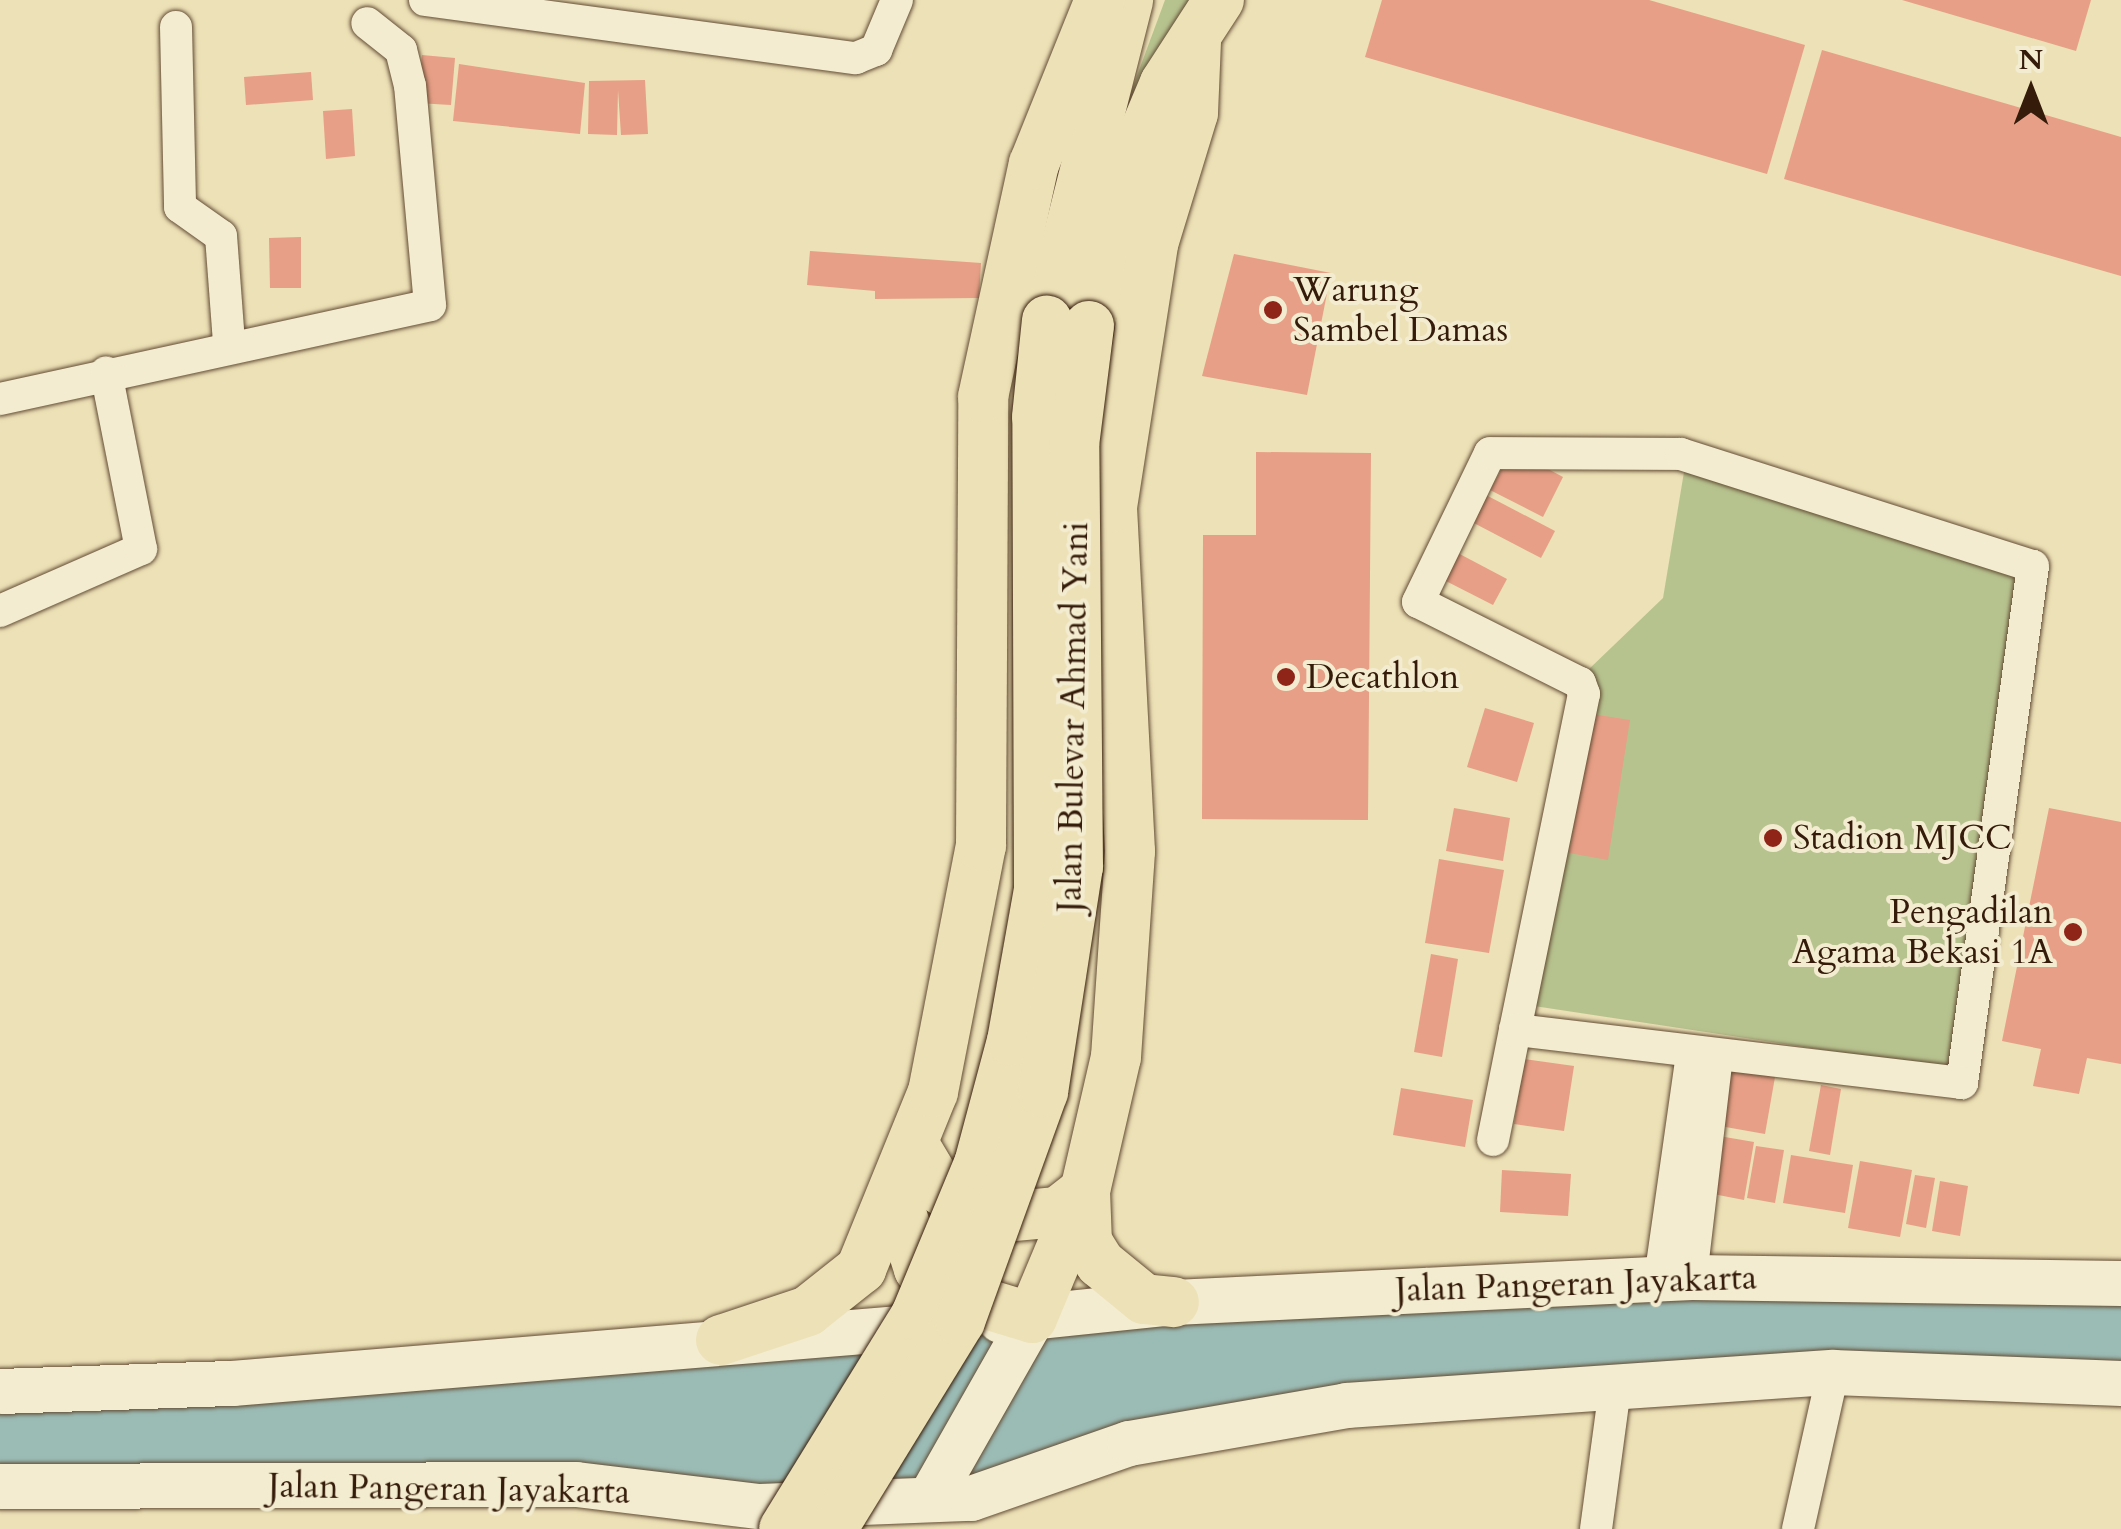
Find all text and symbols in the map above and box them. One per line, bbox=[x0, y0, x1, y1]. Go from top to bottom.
north arrow bbox=[1981, 40, 2081, 140]
text: N bbox=[2019, 41, 2043, 79]
place label: Warung Sambel Damas bbox=[1293, 269, 1508, 351]
marker: Warung Sambel Damas bbox=[1262, 299, 1284, 321]
street label: Jalan Bulevar Ahmad Yani bbox=[1049, 521, 1097, 913]
place label: Decathlon bbox=[1306, 656, 1459, 698]
marker: Decathlon bbox=[1275, 666, 1297, 688]
place label: Stadion MJCC bbox=[1793, 817, 2012, 859]
marker: Stadion MJCC bbox=[1762, 827, 1784, 849]
place label: Pengadilan Agama Bekasi 1A bbox=[1792, 891, 2053, 973]
marker: Pengadilan Agama Bekasi 1A bbox=[2062, 921, 2084, 943]
street label: Jalan Pangeran Jayakarta bbox=[1394, 1257, 1758, 1311]
street label: Jalan Pangeran Jayakarta bbox=[268, 1465, 630, 1513]

